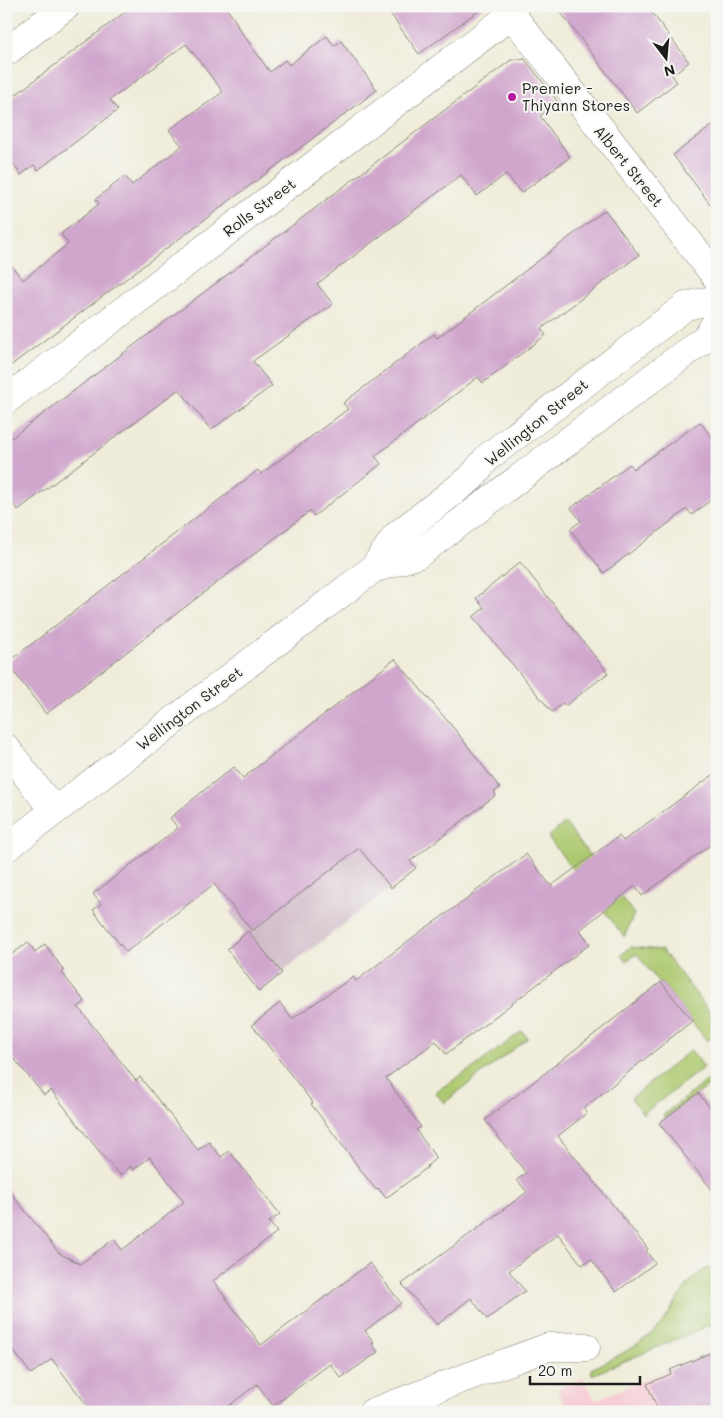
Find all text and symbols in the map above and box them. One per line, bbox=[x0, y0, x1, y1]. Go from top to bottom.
north arrow bbox=[640, 32, 690, 82]
text: N bbox=[662, 60, 677, 82]
place label: Premier - Thiyann Stores bbox=[522, 78, 630, 115]
marker: Premier - Thiyann Stores bbox=[506, 91, 518, 103]
street label: Albert Street bbox=[590, 121, 668, 211]
street label: Rolls Street bbox=[219, 173, 299, 241]
street label: Wellington Street bbox=[480, 374, 592, 470]
street label: Wellington Street bbox=[132, 662, 246, 754]
scale bar bbox=[530, 1353, 640, 1385]
text: 20 m bbox=[538, 1360, 572, 1380]

